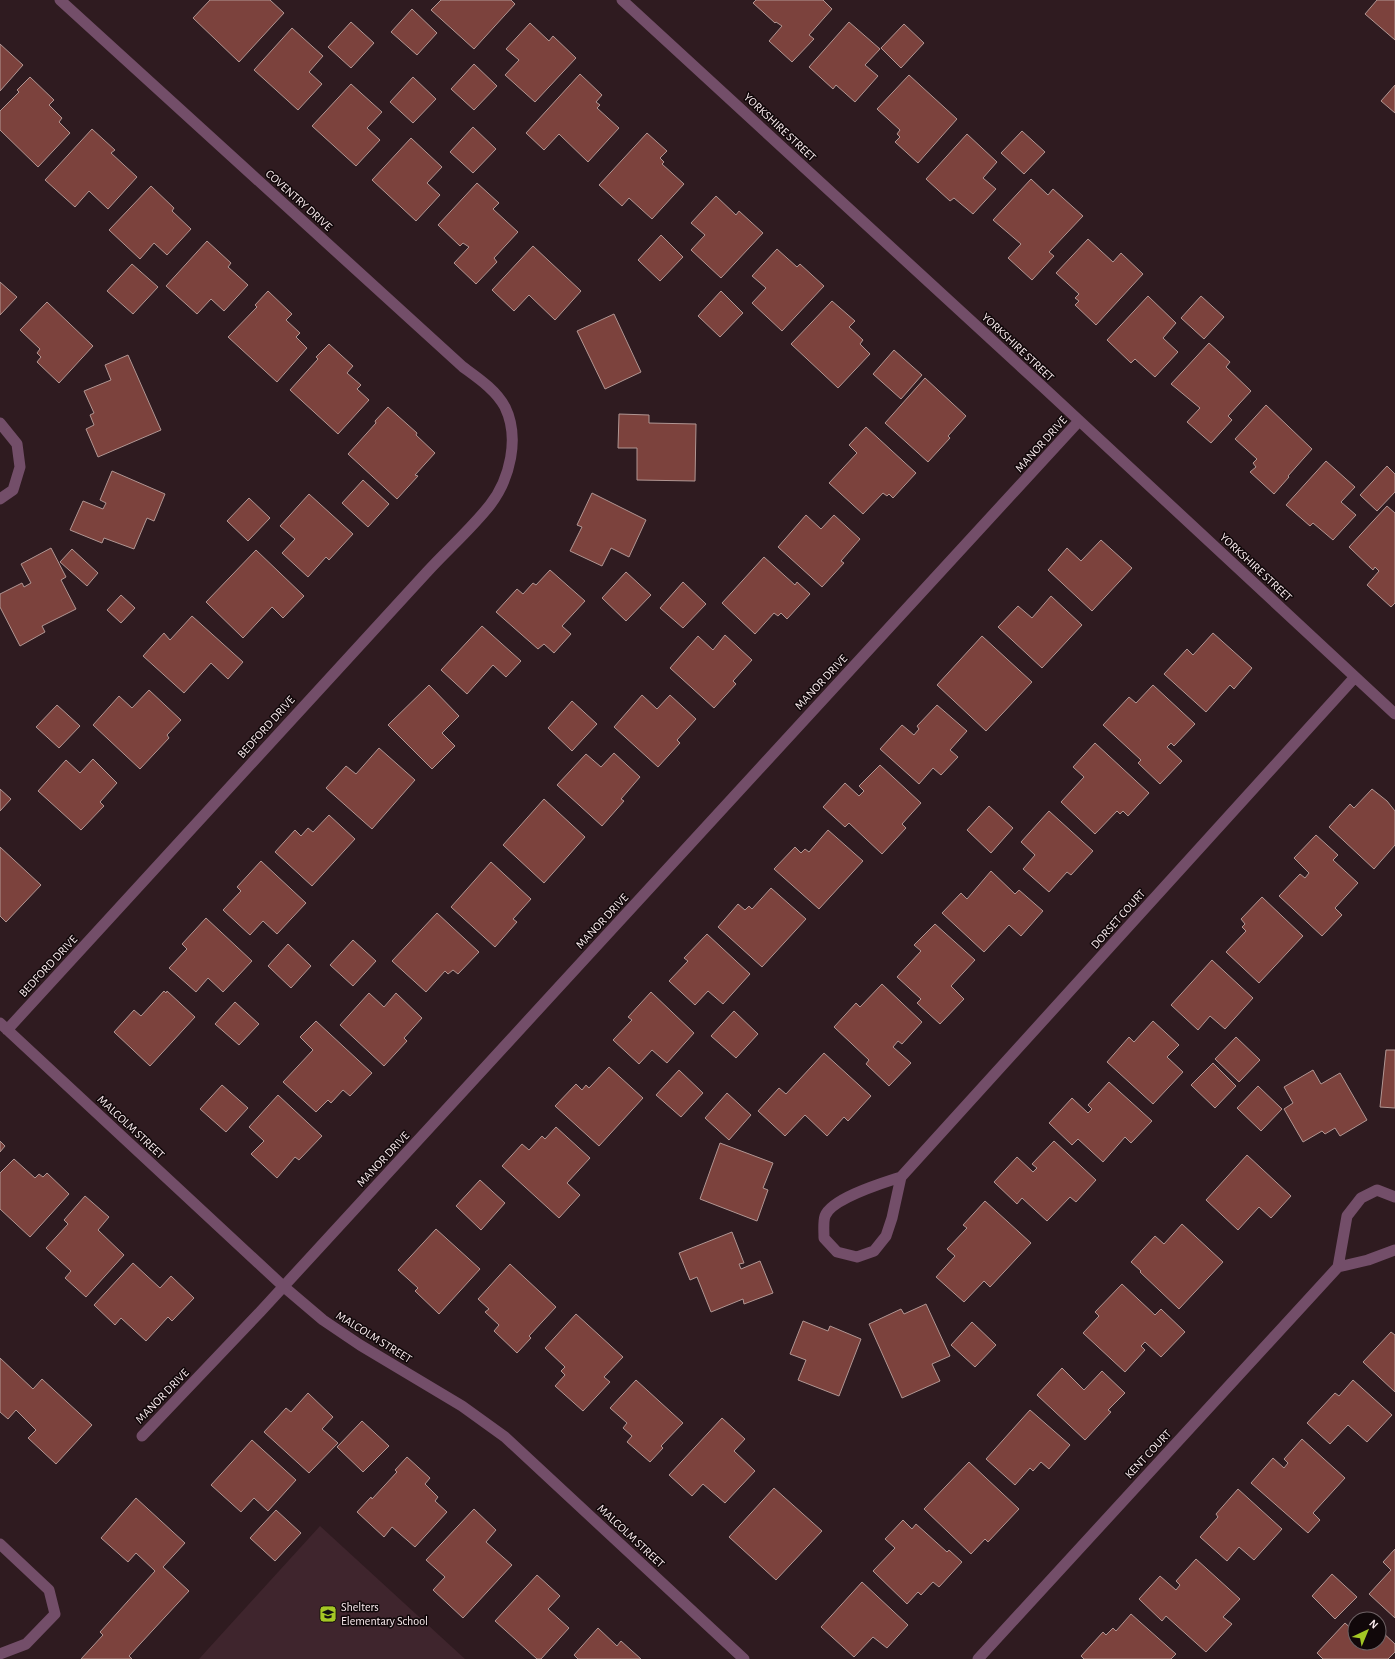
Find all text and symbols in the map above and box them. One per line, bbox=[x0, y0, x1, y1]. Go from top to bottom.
street label: YORKSHIRE STREET bbox=[742, 91, 818, 163]
street label: COVENTRY DRIVE bbox=[264, 167, 335, 233]
street label: YORKSHIRE STREET bbox=[980, 311, 1056, 383]
street label: MANOR DRIVE bbox=[1013, 414, 1069, 474]
street label: YORKSHIRE STREET bbox=[1218, 531, 1294, 603]
street label: MANOR DRIVE bbox=[793, 652, 850, 712]
street label: BEDFORD DRIVE bbox=[235, 693, 297, 760]
street label: DORSET COURT bbox=[1089, 887, 1148, 951]
street label: MANOR DRIVE bbox=[574, 891, 631, 951]
street label: BEDFORD DRIVE bbox=[17, 933, 80, 999]
street label: MALCOLM STREET bbox=[95, 1093, 167, 1161]
street label: MANOR DRIVE bbox=[355, 1129, 412, 1189]
street label: MALCOLM STREET bbox=[334, 1309, 414, 1365]
street label: MANOR DRIVE bbox=[133, 1366, 191, 1426]
street label: KENT COURT bbox=[1123, 1427, 1174, 1481]
street label: MALCOLM STREET bbox=[595, 1502, 667, 1570]
place label: Shelters Elementary School bbox=[341, 1601, 428, 1628]
school or university icon: Shelters Elementary School bbox=[318, 1604, 338, 1624]
north arrow bbox=[1347, 1611, 1387, 1651]
text: N bbox=[1367, 1618, 1380, 1631]

